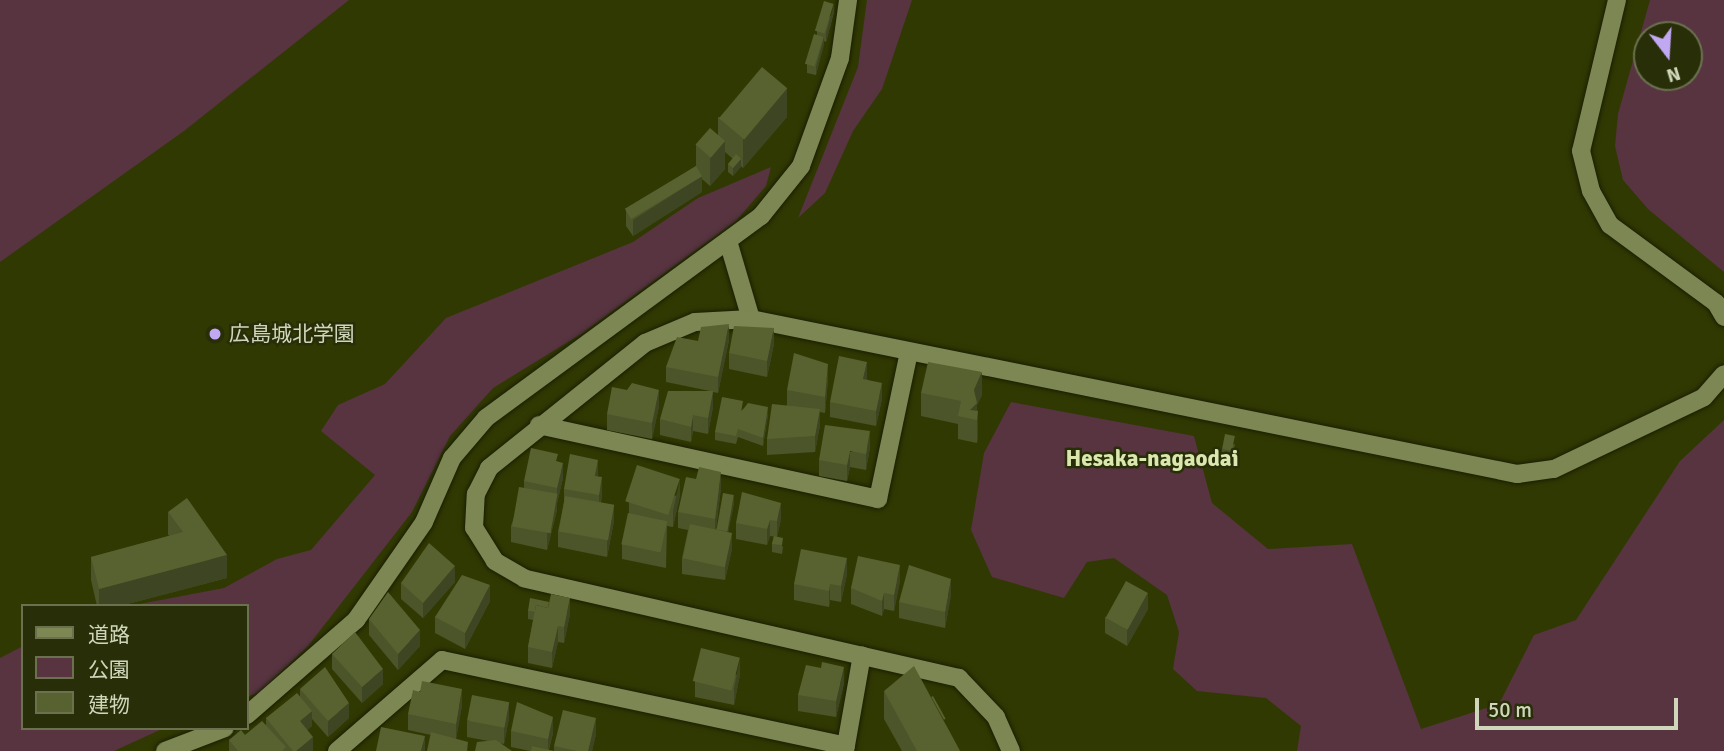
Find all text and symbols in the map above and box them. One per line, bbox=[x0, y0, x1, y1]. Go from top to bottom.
north arrow bbox=[1633, 21, 1703, 91]
text: N bbox=[1664, 61, 1683, 88]
place label: 広島城北学園 bbox=[229, 321, 355, 347]
marker: 広島城北学園 bbox=[207, 326, 223, 342]
district label: Hesaka-nagaodai bbox=[1065, 445, 1239, 473]
legend bbox=[21, 604, 248, 730]
text: 道路 bbox=[88, 622, 130, 648]
text: 公園 bbox=[88, 657, 130, 683]
scale bar bbox=[1479, 684, 1682, 728]
text: 建物 bbox=[88, 692, 130, 718]
text: 50 m bbox=[1488, 697, 1532, 723]

